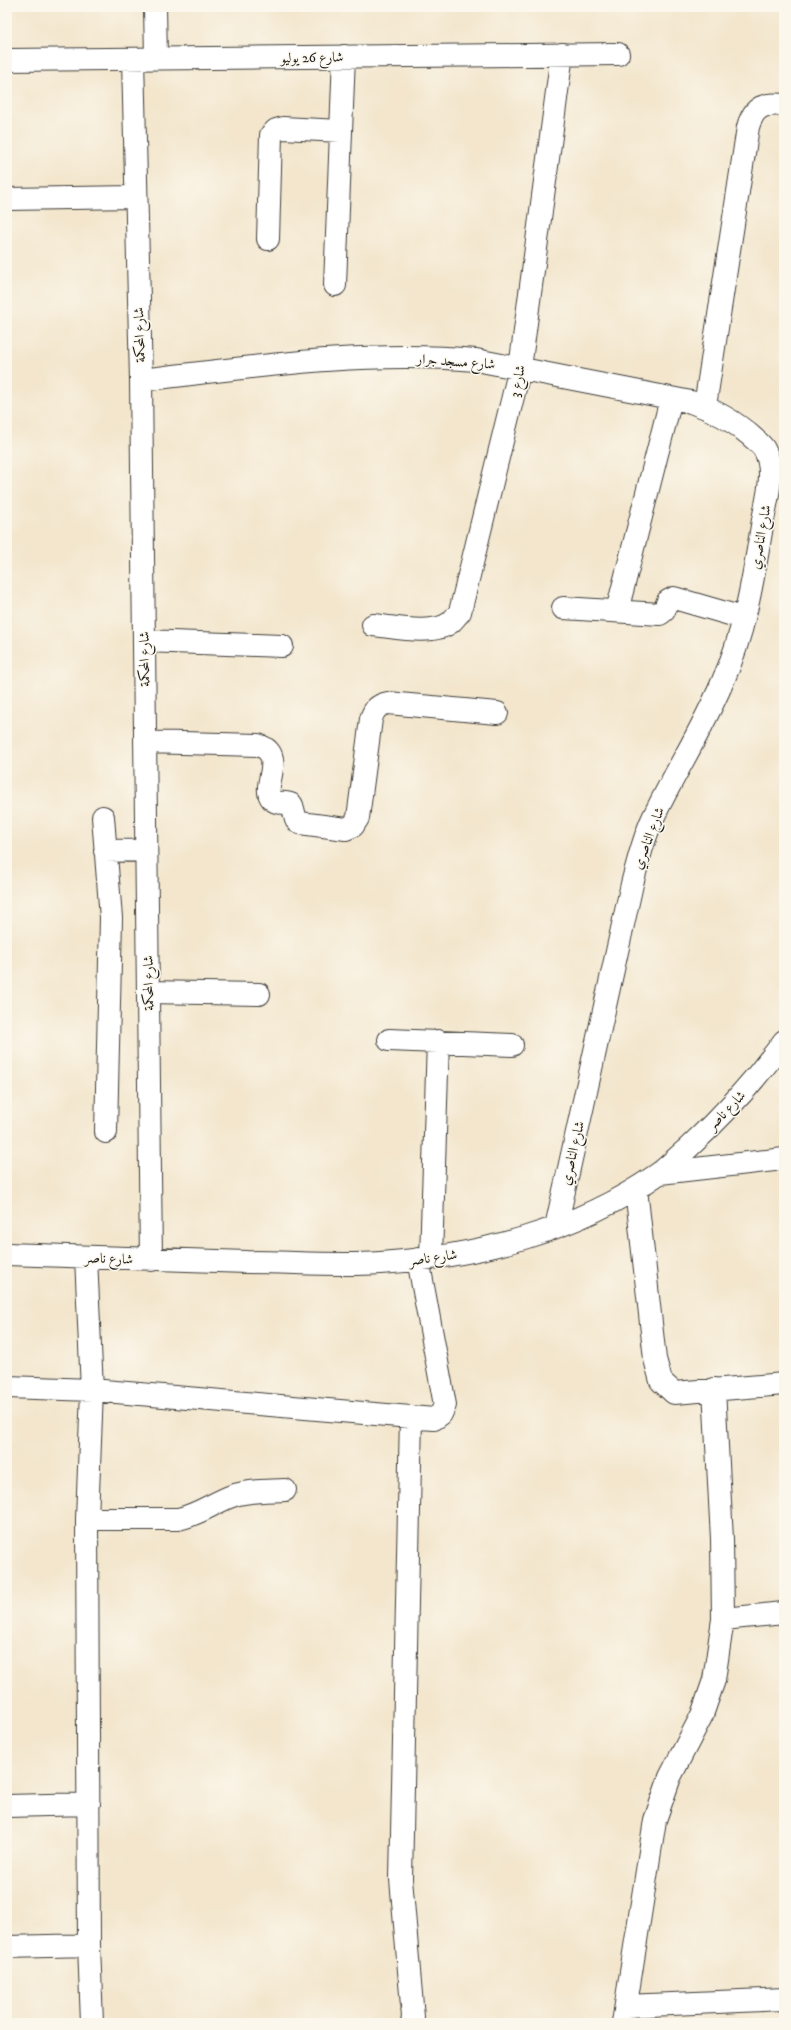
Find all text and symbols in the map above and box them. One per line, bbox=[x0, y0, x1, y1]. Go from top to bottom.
street label: شارع 26 يوليو bbox=[279, 48, 344, 70]
street label: شارع المحكمة bbox=[130, 307, 152, 363]
street label: شارع مسجد جرار bbox=[414, 350, 496, 376]
street label: شارع 3 bbox=[506, 363, 532, 399]
street label: شارع الناصري bbox=[746, 503, 777, 571]
street label: شارع المحكمة bbox=[136, 631, 156, 687]
street label: شارع الناصري bbox=[629, 805, 671, 873]
street label: شارع المحكمة bbox=[140, 955, 160, 1011]
street label: شارع ناصر bbox=[702, 1087, 751, 1137]
street label: شارع الناصري bbox=[557, 1119, 591, 1188]
street label: شارع ناصر bbox=[406, 1246, 459, 1273]
street label: شارع ناصر bbox=[82, 1249, 133, 1271]

